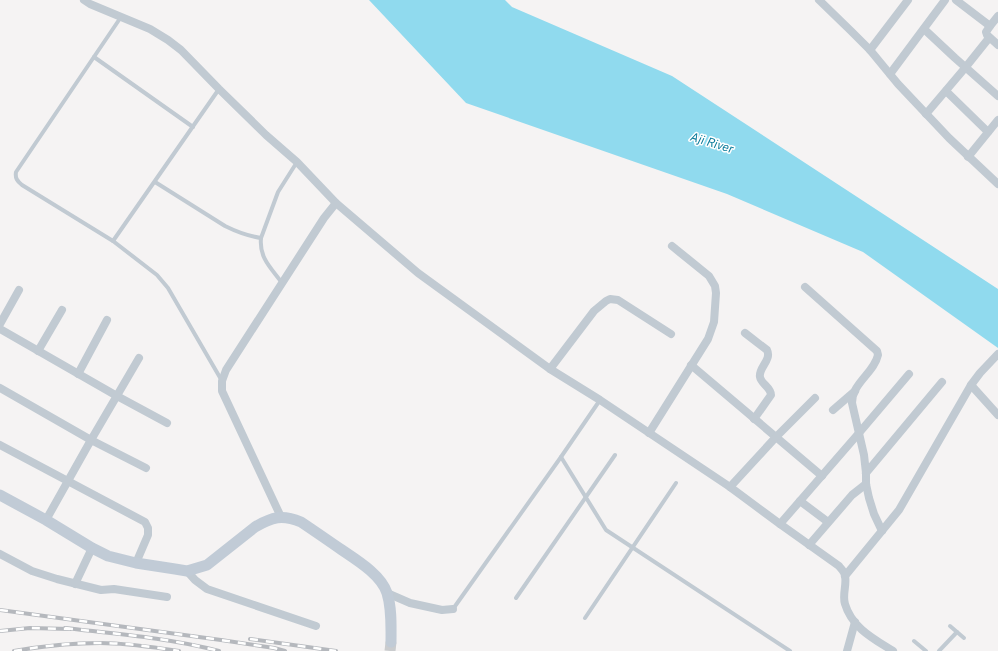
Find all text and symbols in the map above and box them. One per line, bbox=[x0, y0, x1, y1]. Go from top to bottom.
water label: Aji River bbox=[689, 130, 736, 156]

